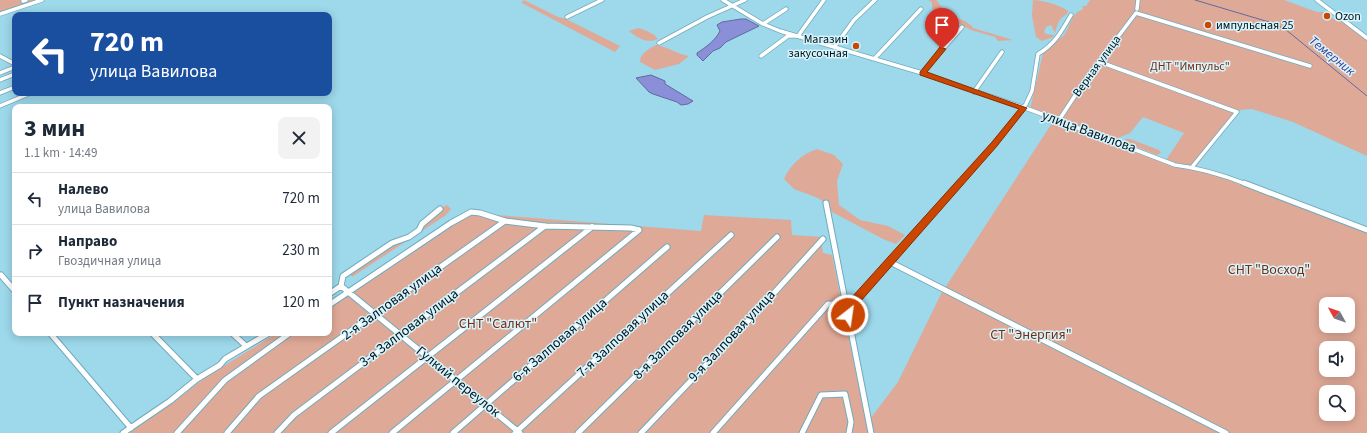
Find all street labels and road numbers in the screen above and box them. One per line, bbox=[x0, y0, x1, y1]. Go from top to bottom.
street label: Верная улица bbox=[1069, 32, 1125, 100]
street label: улица Вавилова bbox=[1039, 106, 1139, 158]
street label: 2-я Залповая улица bbox=[338, 259, 446, 345]
street label: 3-я Залповая улица bbox=[355, 284, 463, 372]
street label: 9-я Залповая улица bbox=[684, 285, 780, 387]
street label: 7-я Залповая улица bbox=[572, 286, 674, 382]
street label: 8-я Залповая улица bbox=[629, 286, 727, 384]
street label: 6-я Залповая улица bbox=[508, 293, 612, 387]
street label: Гулкий переулок bbox=[411, 342, 505, 422]

